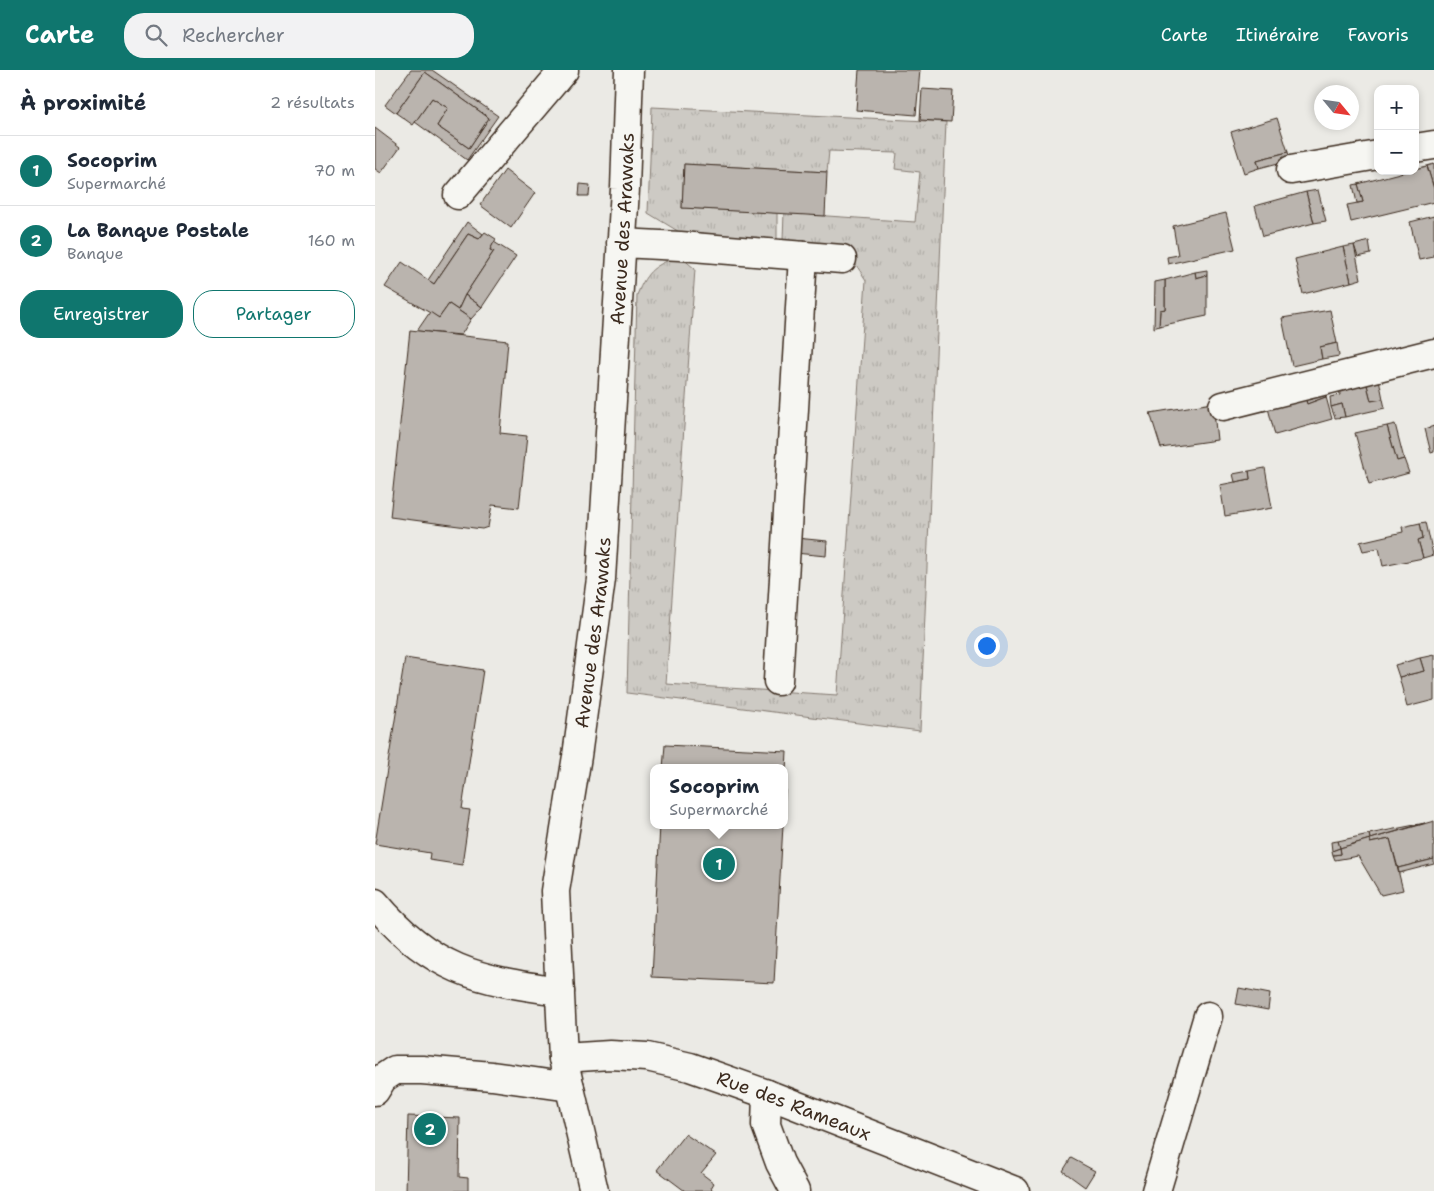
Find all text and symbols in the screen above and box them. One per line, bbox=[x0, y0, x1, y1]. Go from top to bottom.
search box bbox=[124, 13, 474, 58]
text: Carte bbox=[25, 19, 94, 51]
icon: search bbox=[142, 21, 170, 49]
text: Rechercher bbox=[182, 23, 285, 48]
text: Carte bbox=[1161, 23, 1208, 47]
text: Itinéraire bbox=[1236, 23, 1320, 47]
text: Favoris bbox=[1348, 23, 1409, 47]
north arrow bbox=[1314, 85, 1359, 130]
map controls bbox=[1374, 85, 1419, 175]
button: + bbox=[1374, 85, 1419, 130]
text: À proximité bbox=[20, 89, 146, 117]
text: 2 résultats bbox=[270, 92, 355, 113]
button: − bbox=[1374, 130, 1419, 175]
street label: Avenue des Arawaks bbox=[605, 132, 640, 326]
text: Socoprim bbox=[67, 148, 157, 173]
text: 1 bbox=[32, 160, 40, 181]
text: 70 m bbox=[314, 160, 355, 181]
text: Supermarché bbox=[67, 173, 166, 194]
text: La Banque Postale bbox=[67, 218, 249, 243]
text: 2 bbox=[30, 230, 42, 251]
text: 160 m bbox=[308, 230, 355, 251]
text: Banque bbox=[67, 243, 124, 264]
button: Enregistrer bbox=[20, 290, 183, 338]
button: Partager bbox=[193, 290, 355, 338]
street label: Avenue des Arawaks bbox=[569, 536, 617, 730]
your location bbox=[974, 633, 1000, 659]
popup bbox=[650, 764, 788, 829]
text: Socoprim bbox=[669, 774, 759, 799]
text: Supermarché bbox=[669, 799, 769, 820]
pin: 1 bbox=[703, 845, 735, 883]
street label: Rue des Rameaux bbox=[713, 1065, 874, 1146]
pin: 2 bbox=[414, 1110, 446, 1148]

